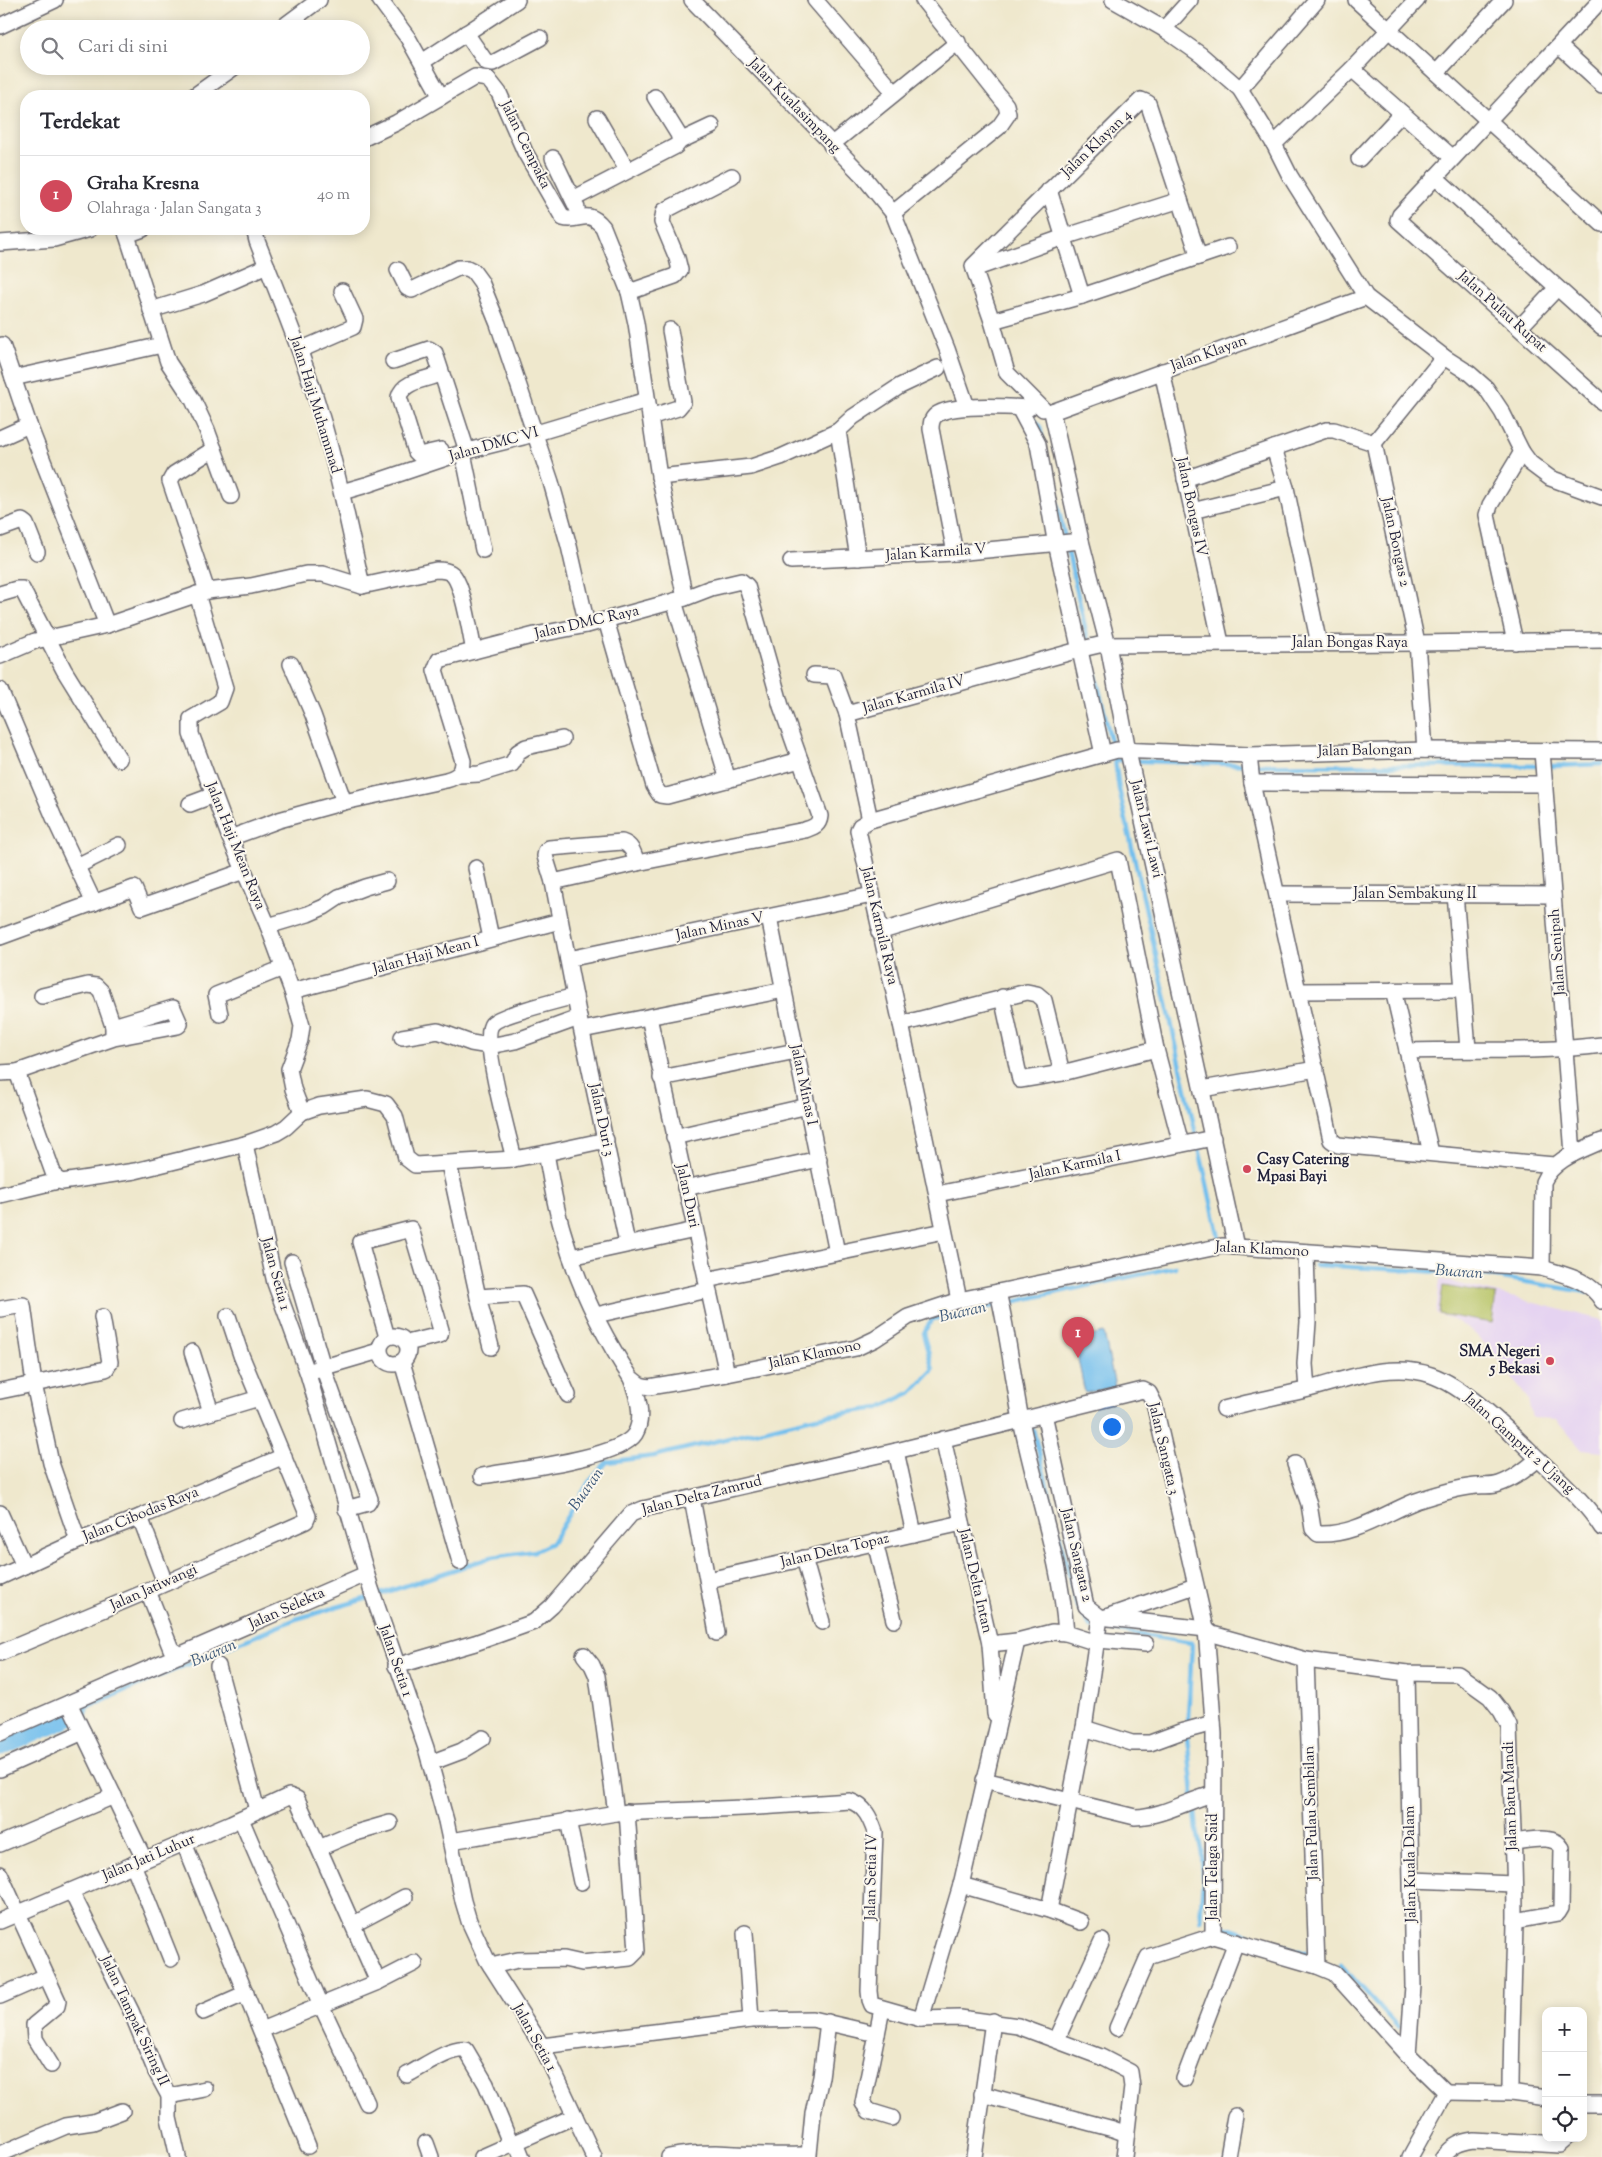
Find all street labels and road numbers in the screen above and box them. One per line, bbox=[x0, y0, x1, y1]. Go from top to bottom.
street label: Jalan Kualasimpang bbox=[742, 53, 845, 158]
street label: Jalan Cempaka bbox=[494, 97, 555, 193]
street label: Jalan Klayan 4 bbox=[1057, 105, 1137, 184]
street label: Jalan Pulau Rupat bbox=[1452, 266, 1551, 358]
street label: Jalan Klayan bbox=[1167, 331, 1250, 378]
street label: Jalan Haji Muhammad bbox=[284, 333, 346, 477]
street label: Jalan DMC VI bbox=[446, 422, 541, 468]
street label: Jalan Bongas IV bbox=[1170, 454, 1212, 559]
street label: Jalan Bongas 2 bbox=[1375, 494, 1415, 589]
street label: Jalan Karmila V bbox=[884, 539, 987, 567]
street label: Jalan DMC Raya bbox=[532, 601, 641, 645]
street label: Jalan Bongas Raya bbox=[1291, 633, 1408, 654]
street label: Jalan Karmila IV bbox=[859, 670, 968, 720]
street label: Jalan Balongan bbox=[1316, 740, 1413, 762]
street label: Jalan Lawi Lawi bbox=[1124, 777, 1167, 880]
street label: Jalan Haji Mean Raya bbox=[199, 778, 270, 913]
street label: Jalan Karmila Raya bbox=[855, 864, 903, 987]
street label: Jalan Sembakung II bbox=[1352, 884, 1477, 905]
street label: Jalan Minas V bbox=[673, 907, 766, 947]
street label: Jalan Senipah bbox=[1544, 907, 1572, 997]
street label: Jalan Haji Mean I bbox=[370, 932, 481, 981]
street label: Jalan Minas I bbox=[784, 1042, 822, 1127]
street label: Jalan Duri 3 bbox=[583, 1081, 619, 1158]
street label: Jalan Karmila I bbox=[1026, 1146, 1123, 1186]
street label: Jalan Duri bbox=[670, 1161, 704, 1230]
street label: Jalan Setia 1 bbox=[255, 1234, 295, 1313]
street label: Jalan Klamono bbox=[1214, 1237, 1309, 1263]
street label: Jalan Klamono bbox=[766, 1335, 863, 1375]
street label: Jalan Gamprit 2 Ujang bbox=[1458, 1388, 1579, 1499]
street label: Jalan Sangata 3 bbox=[1142, 1400, 1184, 1497]
street label: Jalan Delta Zamrud bbox=[639, 1471, 765, 1521]
street label: Jalan Cibodas Raya bbox=[79, 1482, 202, 1548]
street label: Jalan Sangata 2 bbox=[1055, 1505, 1097, 1604]
street label: Jalan Delta Intan bbox=[953, 1526, 997, 1636]
street label: Jalan Delta Topaz bbox=[778, 1528, 892, 1574]
street label: Jalan Jatiwangi bbox=[106, 1559, 201, 1617]
street label: Jalan Selekta bbox=[245, 1583, 328, 1636]
street label: Jalan Setia 1 bbox=[373, 1621, 417, 1700]
street label: Jalan Batu Mandi bbox=[1499, 1741, 1523, 1852]
street label: Jalan Pulau Sembilan bbox=[1299, 1745, 1325, 1882]
street label: Jalan Kuala Dalam bbox=[1399, 1805, 1423, 1924]
street label: Jalan Telaga Said bbox=[1203, 1813, 1224, 1922]
street label: Jalan Jati Luhur bbox=[99, 1829, 199, 1887]
street label: Jalan Setia IV bbox=[861, 1833, 883, 1922]
street label: Jalan Tampak Siring II bbox=[94, 1952, 173, 2090]
street label: Jalan Setia 1 bbox=[506, 1999, 561, 2076]

